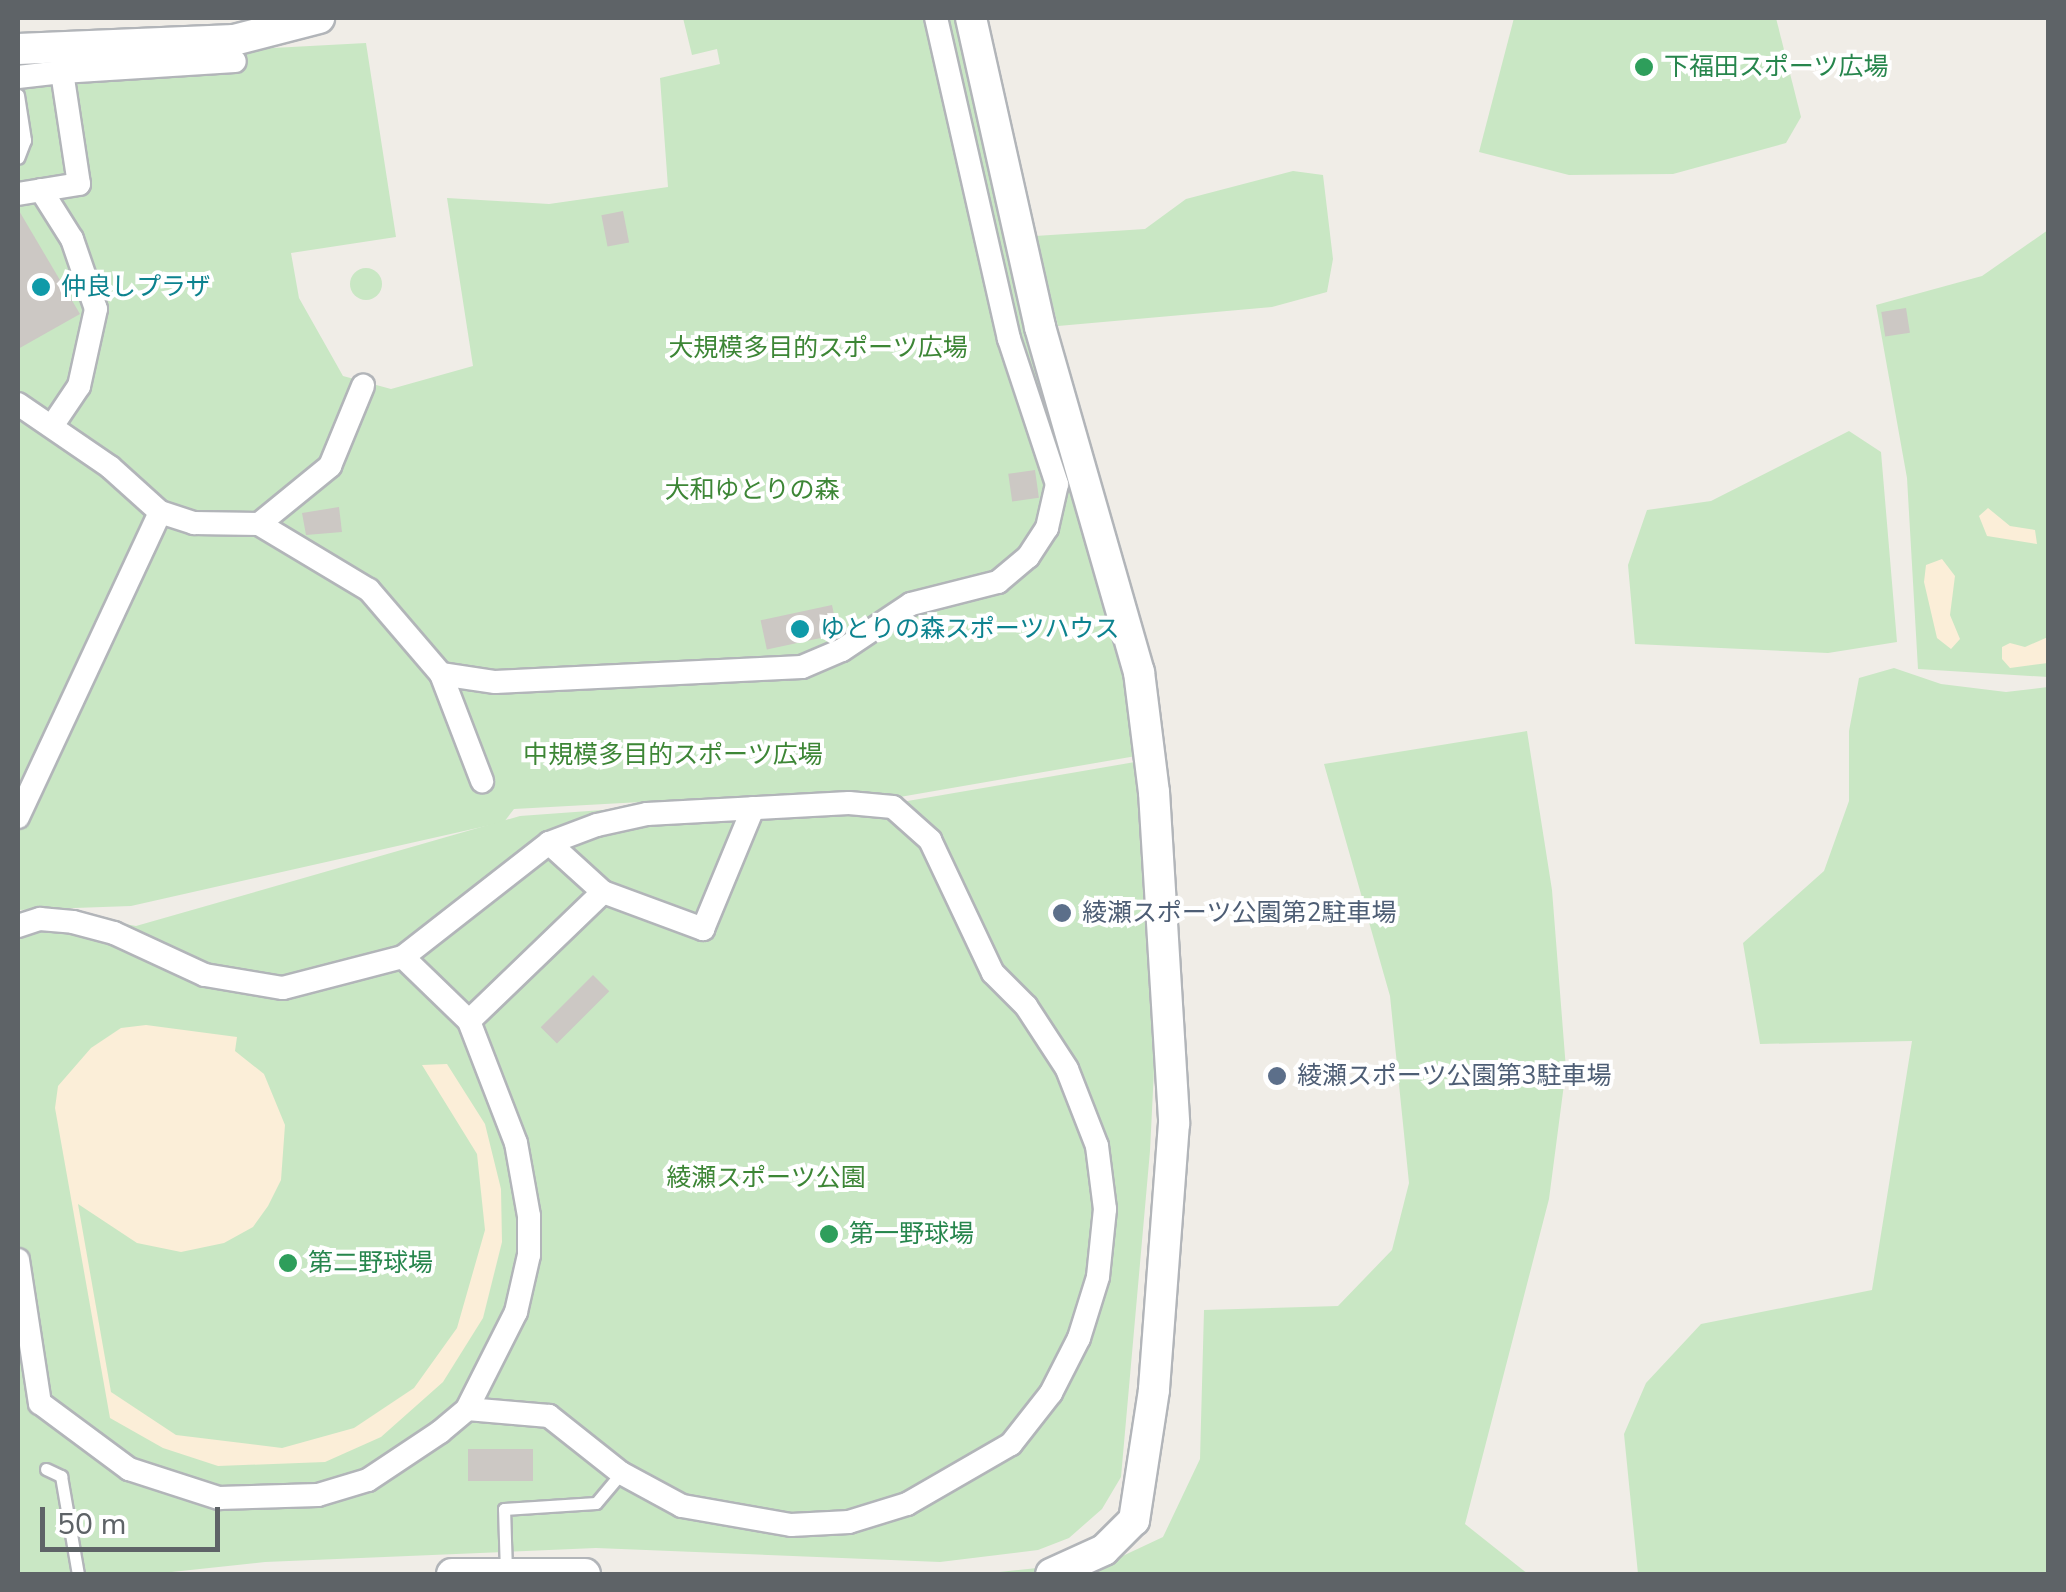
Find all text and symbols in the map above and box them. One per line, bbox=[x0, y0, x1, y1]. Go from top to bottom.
place label: 下福田スポーツ広場 bbox=[1664, 52, 1889, 82]
marker: 下福田スポーツ広場 bbox=[1633, 56, 1655, 78]
place label: 仲良しプラザ bbox=[61, 272, 211, 302]
marker: 仲良しプラザ bbox=[30, 276, 52, 298]
park label: 大規模多目的スポーツ広場 bbox=[668, 333, 968, 363]
park label: 大和ゆとりの森 bbox=[665, 475, 839, 505]
place label: ゆとりの森スポーツハウス bbox=[820, 614, 1120, 644]
marker: ゆとりの森スポーツハウス bbox=[789, 618, 811, 640]
park label: 中規模多目的スポーツ広場 bbox=[523, 740, 823, 770]
place label: 綾瀬スポーツ公園第2駐車場 bbox=[1082, 898, 1397, 928]
marker: 綾瀬スポーツ公園第2駐車場 bbox=[1051, 902, 1073, 924]
place label: 綾瀬スポーツ公園第3駐車場 bbox=[1297, 1061, 1612, 1091]
marker: 綾瀬スポーツ公園第3駐車場 bbox=[1266, 1065, 1288, 1087]
park label: 綾瀬スポーツ公園 bbox=[666, 1163, 866, 1193]
place label: 第一野球場 bbox=[849, 1219, 974, 1249]
marker: 第一野球場 bbox=[818, 1223, 840, 1245]
place label: 第二野球場 bbox=[308, 1248, 433, 1278]
marker: 第二野球場 bbox=[277, 1252, 299, 1274]
scale bar bbox=[45, 1487, 225, 1549]
text: 50 m bbox=[57, 1504, 126, 1545]

